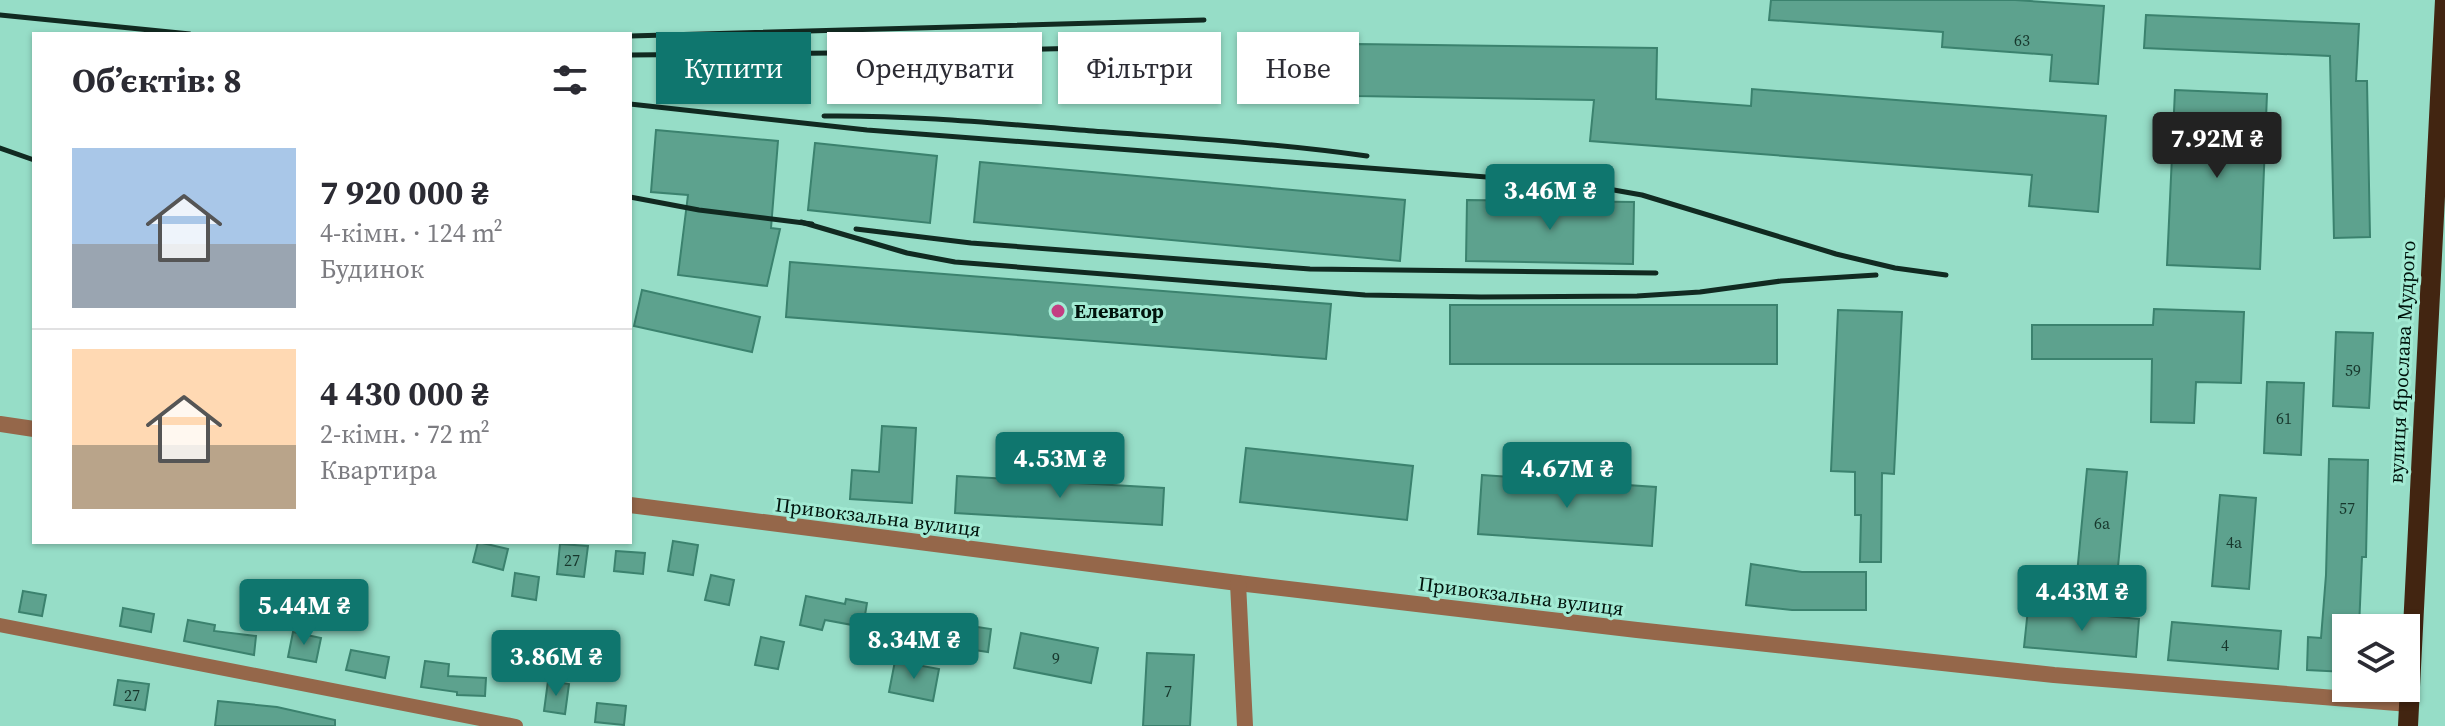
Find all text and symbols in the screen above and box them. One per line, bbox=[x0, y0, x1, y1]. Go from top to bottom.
house number: 63 bbox=[2014, 29, 2030, 51]
chip: Купити bbox=[656, 32, 811, 104]
chip: Орендувати bbox=[827, 32, 1042, 104]
chip: Фільтри bbox=[1058, 32, 1221, 104]
chip: Нове bbox=[1237, 32, 1359, 104]
text: Об’єктів: 8 bbox=[72, 57, 242, 103]
icon: filters bbox=[548, 58, 592, 102]
pin: 7.92M ₴ bbox=[2143, 112, 2291, 180]
text: 7.92M ₴ bbox=[2170, 120, 2264, 156]
pin: 3.46M ₴ bbox=[1476, 164, 1624, 232]
text: 7 920 000 ₴ bbox=[320, 169, 489, 215]
text: 3.46M ₴ bbox=[1503, 172, 1597, 208]
icon: home bbox=[136, 180, 232, 276]
text: 4-кімн. · 124 m² bbox=[320, 215, 503, 251]
street label: вулиця Ярослава Мудрого bbox=[2382, 240, 2422, 484]
text: Будинок bbox=[320, 251, 424, 287]
place label: Елеватор bbox=[1074, 297, 1164, 325]
marker: Елеватор bbox=[1049, 302, 1067, 320]
house number: 59 bbox=[2345, 359, 2361, 381]
text: 4 430 000 ₴ bbox=[320, 370, 489, 416]
icon: home bbox=[136, 381, 232, 477]
house number: 61 bbox=[2276, 407, 2292, 429]
text: 2-кімн. · 72 m² bbox=[320, 416, 490, 452]
pin: 4.53M ₴ bbox=[986, 432, 1134, 500]
text: 4.53M ₴ bbox=[1013, 440, 1107, 476]
pin: 4.67M ₴ bbox=[1493, 442, 1641, 510]
text: 4.67M ₴ bbox=[1520, 450, 1614, 486]
text: Квартира bbox=[320, 452, 437, 488]
street label: Привокзальна вулиця bbox=[774, 491, 982, 543]
house number: 57 bbox=[2339, 497, 2355, 519]
house number: 6а bbox=[2094, 512, 2111, 534]
house number: 4а bbox=[2226, 531, 2243, 553]
house number: 27 bbox=[564, 549, 580, 571]
pin: 4.43M ₴ bbox=[2008, 565, 2156, 633]
street label: Привокзальна вулиця bbox=[1417, 570, 1625, 622]
text: 4.43M ₴ bbox=[2035, 573, 2129, 609]
pin: 5.44M ₴ bbox=[230, 579, 378, 647]
text: 5.44M ₴ bbox=[257, 587, 351, 623]
pin: 8.34M ₴ bbox=[840, 613, 988, 681]
map controls bbox=[2332, 614, 2420, 702]
button: layers bbox=[2332, 614, 2420, 702]
text: 8.34M ₴ bbox=[867, 621, 961, 657]
pin: 3.86M ₴ bbox=[482, 630, 630, 698]
house number: 4 bbox=[2221, 634, 2229, 656]
text: 3.86M ₴ bbox=[509, 638, 603, 674]
house number: 9 bbox=[1052, 647, 1060, 669]
house number: 7 bbox=[1164, 680, 1172, 702]
house number: 27 bbox=[124, 684, 140, 706]

